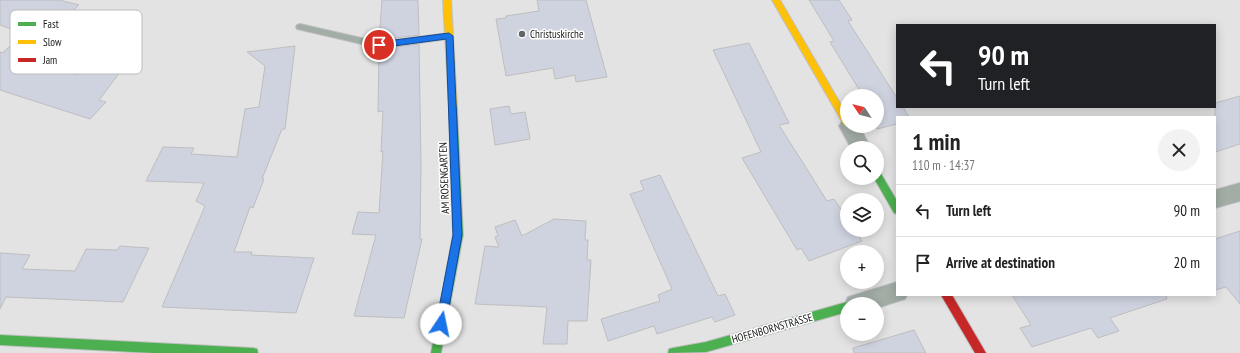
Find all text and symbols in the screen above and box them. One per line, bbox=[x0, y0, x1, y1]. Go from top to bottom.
legend bbox=[10, 10, 142, 74]
text: Fast bbox=[43, 17, 59, 31]
place label: Christuskirche bbox=[530, 27, 584, 41]
pin bbox=[362, 28, 396, 62]
marker: Christuskirche bbox=[517, 29, 527, 39]
icon: arrive bbox=[368, 34, 390, 56]
text: Slow bbox=[43, 35, 62, 49]
text: 90 m bbox=[978, 36, 1029, 73]
icon: left bbox=[912, 40, 964, 92]
text: Jam bbox=[42, 53, 57, 67]
text: Turn left bbox=[978, 72, 1030, 95]
north arrow bbox=[840, 89, 884, 133]
map controls bbox=[840, 89, 884, 341]
text: 1 min bbox=[912, 126, 960, 157]
button: close bbox=[1158, 129, 1200, 171]
button: search bbox=[840, 141, 884, 185]
street label: AM ROSENGARTEN bbox=[436, 142, 452, 214]
text: 110 m · 14:37 bbox=[912, 157, 975, 174]
button: layers bbox=[840, 193, 884, 237]
icon: left bbox=[912, 200, 934, 222]
text: Turn left bbox=[946, 201, 991, 220]
text: 90 m bbox=[1174, 201, 1200, 220]
button: + bbox=[840, 245, 884, 289]
icon: arrive bbox=[912, 252, 934, 274]
text: Arrive at destination bbox=[946, 253, 1055, 272]
text: 20 m bbox=[1174, 253, 1200, 272]
button: − bbox=[840, 297, 884, 341]
position arrow bbox=[420, 303, 462, 345]
street label: HOFENBORNSTRASSE bbox=[730, 310, 814, 346]

